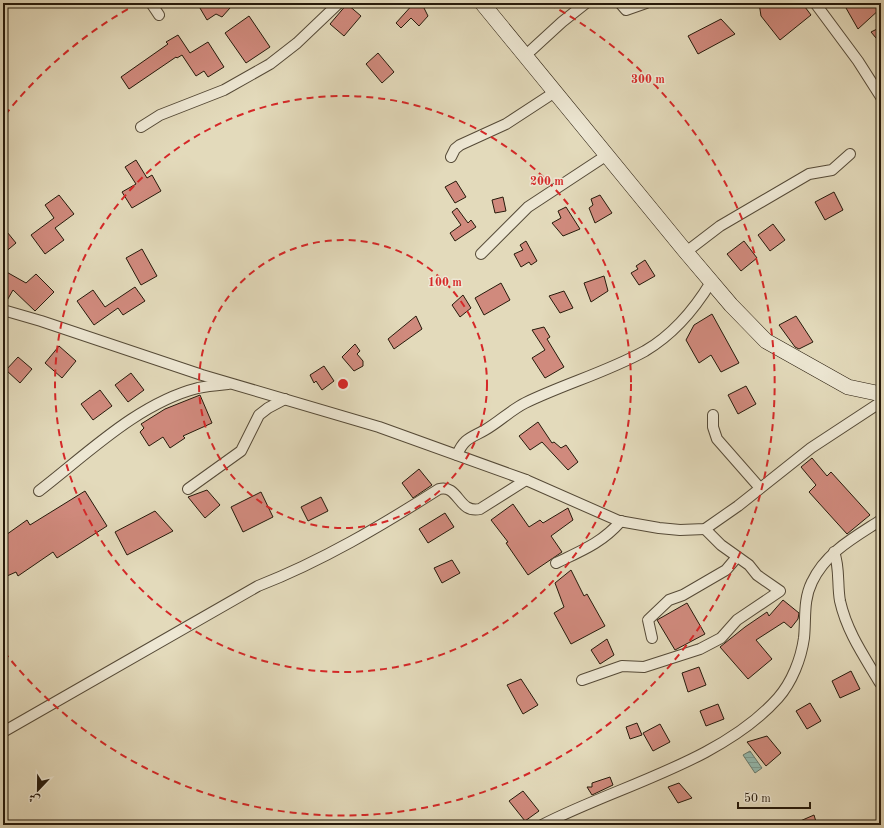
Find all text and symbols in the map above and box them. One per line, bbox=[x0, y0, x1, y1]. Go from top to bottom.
text: 300 m bbox=[631, 74, 665, 86]
text: 200 m bbox=[530, 176, 564, 188]
text: 100 m bbox=[428, 277, 462, 289]
centre of rings bbox=[336, 377, 350, 391]
north arrow bbox=[18, 770, 58, 810]
scale bar bbox=[738, 784, 810, 810]
text: ش bbox=[28, 791, 42, 805]
text: 50 m bbox=[744, 792, 771, 805]

